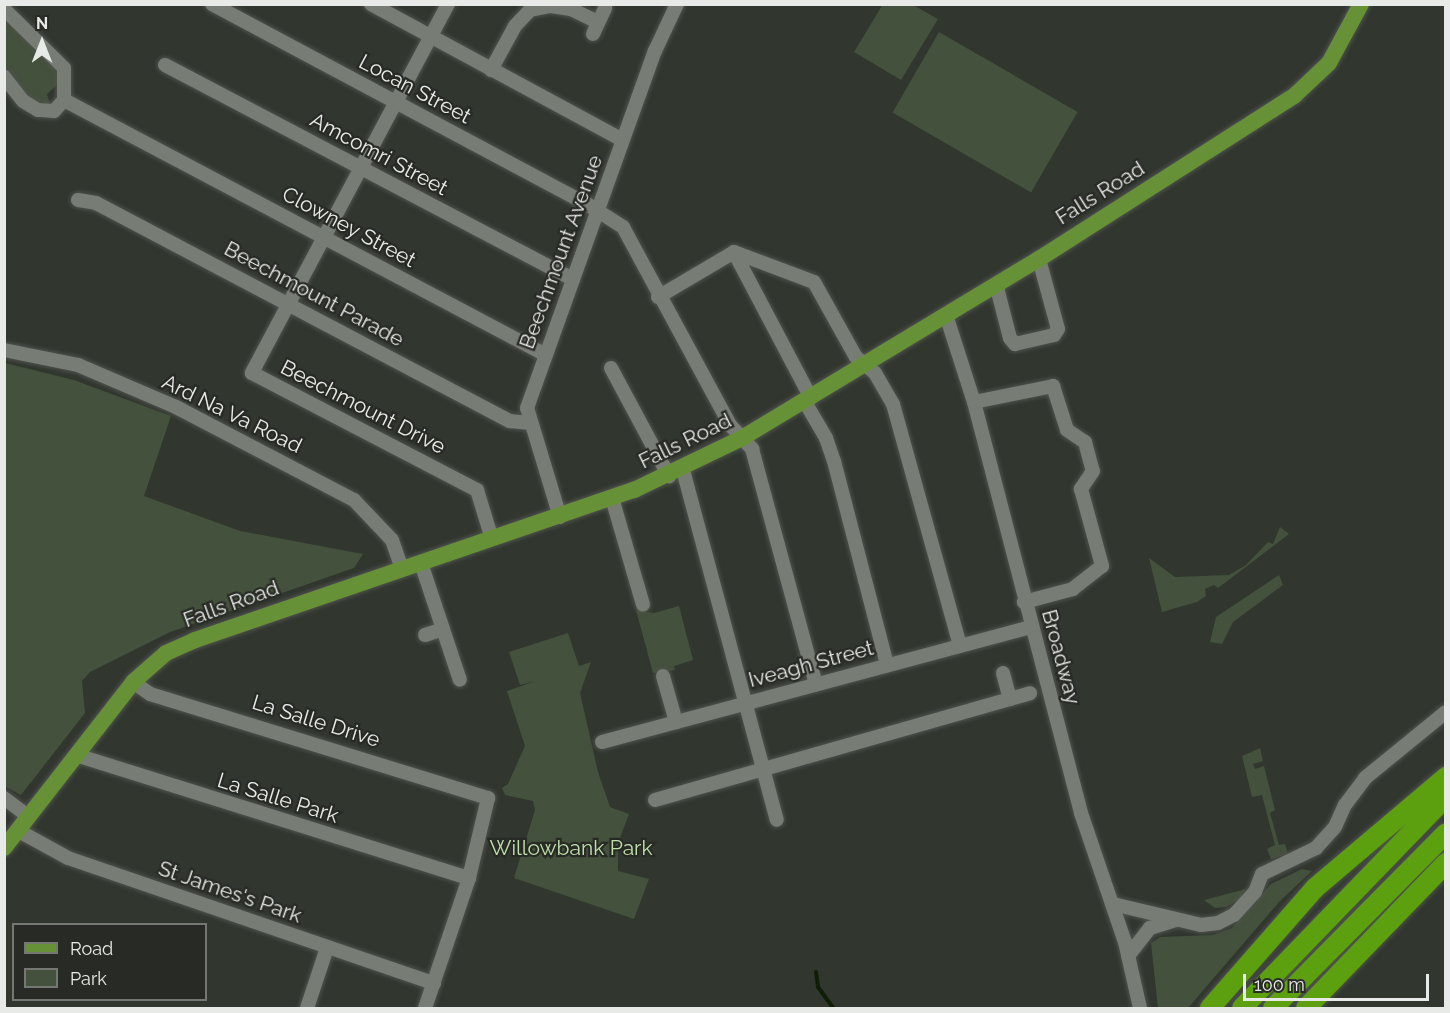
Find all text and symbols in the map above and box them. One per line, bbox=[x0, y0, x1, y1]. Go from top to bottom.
north arrow bbox=[12, 12, 72, 72]
text: N bbox=[36, 14, 48, 33]
street label: Locan Street bbox=[355, 49, 475, 129]
street label: Amcomri Street bbox=[306, 107, 452, 201]
street label: Beechmount Avenue bbox=[514, 151, 608, 353]
street label: Falls Road bbox=[1051, 156, 1149, 230]
street label: Clowney Street bbox=[278, 181, 420, 273]
street label: Beechmount Parade bbox=[220, 236, 408, 352]
street label: Beechmount Drive bbox=[277, 355, 449, 459]
street label: Ard Na Va Road bbox=[158, 369, 306, 459]
street label: Falls Road bbox=[635, 408, 735, 474]
street label: Falls Road bbox=[180, 575, 282, 633]
street label: Broadway bbox=[1036, 607, 1086, 707]
street label: Iveagh Street bbox=[746, 635, 876, 693]
street label: La Salle Drive bbox=[249, 690, 383, 752]
street label: La Salle Park bbox=[214, 768, 342, 828]
park label: Willowbank Park bbox=[489, 835, 653, 861]
street label: St James's Park bbox=[155, 856, 305, 928]
legend bbox=[12, 923, 207, 1001]
text: Road bbox=[70, 938, 113, 959]
scale bar bbox=[1246, 962, 1432, 1000]
text: Park bbox=[70, 968, 107, 989]
text: 100 m bbox=[1254, 974, 1305, 995]

